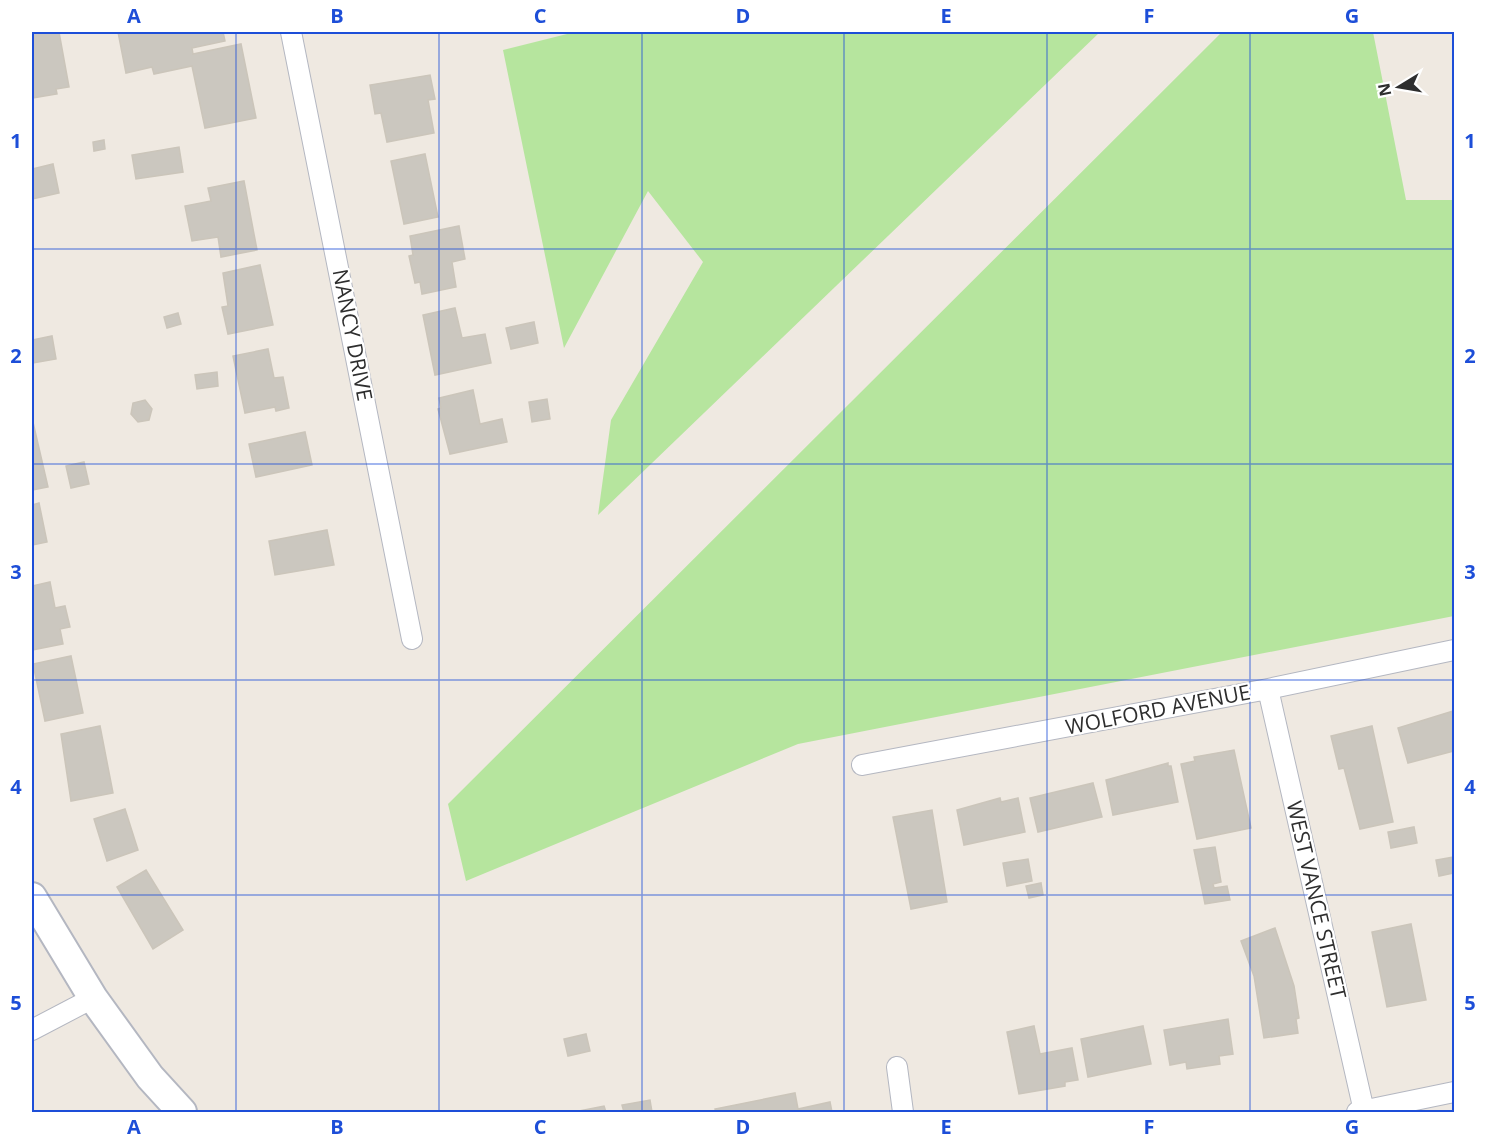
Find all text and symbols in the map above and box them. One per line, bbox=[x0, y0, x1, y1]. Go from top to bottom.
text: A bbox=[127, 2, 141, 29]
text: B bbox=[330, 2, 344, 29]
text: C bbox=[534, 2, 547, 29]
text: D bbox=[736, 2, 750, 29]
text: E bbox=[940, 2, 952, 29]
text: F bbox=[1144, 2, 1154, 29]
text: G bbox=[1345, 2, 1359, 29]
north arrow bbox=[1369, 57, 1429, 117]
text: N bbox=[1372, 81, 1396, 98]
text: 1 bbox=[10, 127, 22, 154]
text: 1 bbox=[1464, 127, 1476, 154]
street label: NANCY DRIVE bbox=[326, 267, 379, 403]
text: 2 bbox=[10, 342, 22, 369]
text: 2 bbox=[1464, 342, 1476, 369]
text: 3 bbox=[10, 558, 22, 585]
text: 3 bbox=[1464, 558, 1476, 585]
street label: WOLFORD AVENUE bbox=[1063, 677, 1253, 741]
text: 4 bbox=[10, 773, 22, 800]
text: 4 bbox=[1464, 773, 1476, 800]
street label: WEST VANCE STREET bbox=[1281, 798, 1353, 1002]
text: 5 bbox=[10, 989, 22, 1016]
text: 5 bbox=[1464, 989, 1476, 1016]
text: A bbox=[127, 1113, 141, 1140]
text: B bbox=[330, 1113, 344, 1140]
text: C bbox=[534, 1113, 547, 1140]
text: D bbox=[736, 1113, 750, 1140]
text: E bbox=[940, 1113, 952, 1140]
text: F bbox=[1144, 1113, 1154, 1140]
text: G bbox=[1345, 1113, 1359, 1140]

